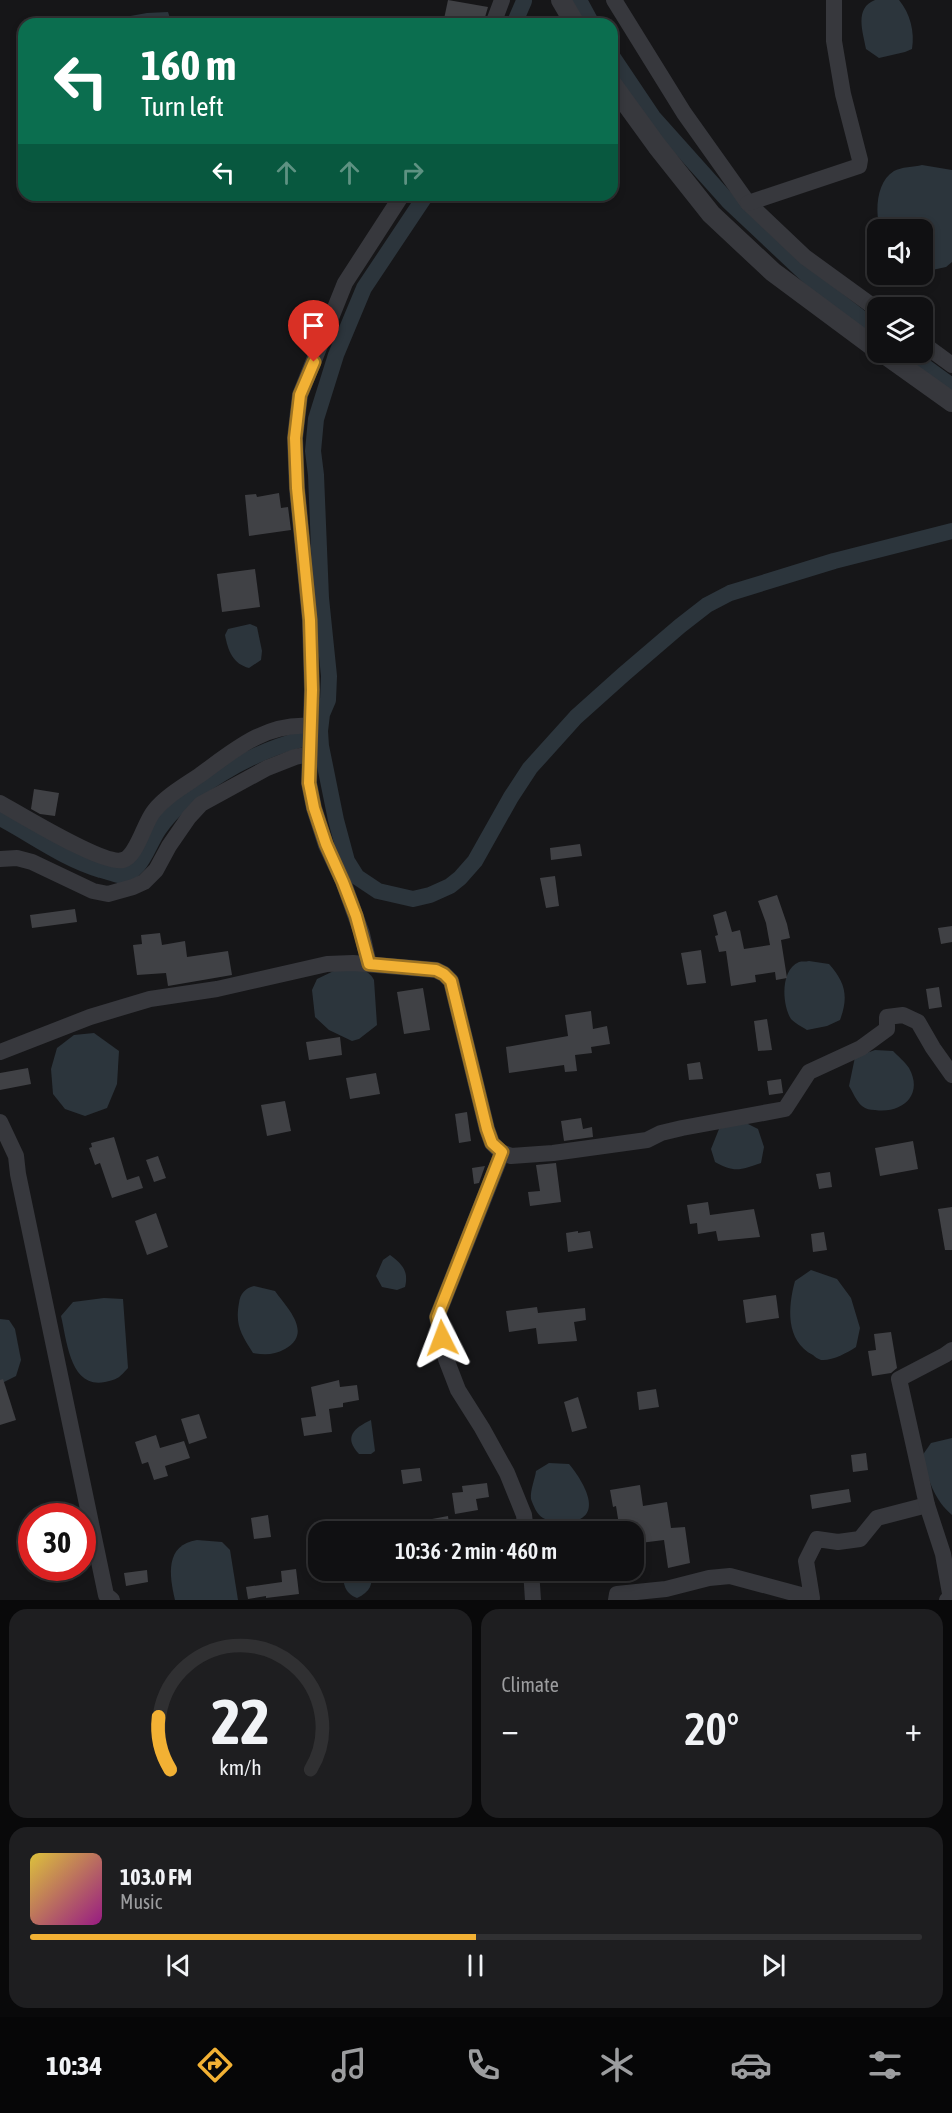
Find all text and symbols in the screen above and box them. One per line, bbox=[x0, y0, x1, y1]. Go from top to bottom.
text: 160 m bbox=[141, 41, 236, 89]
icon: left bbox=[42, 42, 120, 120]
text: Turn left bbox=[141, 91, 224, 122]
icon: left bbox=[207, 156, 240, 189]
icon: ahead bbox=[270, 156, 303, 189]
icon: ahead bbox=[333, 156, 366, 189]
icon: right bbox=[396, 156, 429, 189]
map controls bbox=[867, 219, 933, 363]
button: sound bbox=[867, 219, 933, 285]
button: layers bbox=[867, 297, 933, 363]
pin bbox=[288, 300, 339, 362]
icon: arrive bbox=[297, 309, 330, 342]
position arrow bbox=[410, 1306, 474, 1370]
speed limit sign: 30 bbox=[18, 1503, 96, 1581]
text: 10:36 · 2 min · 460 m bbox=[395, 1538, 557, 1564]
text: Climate bbox=[502, 1673, 559, 1696]
text: 22 bbox=[211, 1686, 270, 1757]
text: 20° bbox=[684, 1703, 739, 1755]
text: − bbox=[502, 1710, 519, 1748]
text: + bbox=[905, 1710, 922, 1748]
text: km/h bbox=[219, 1756, 262, 1781]
text: 103.0 FM bbox=[120, 1864, 192, 1890]
text: Music bbox=[120, 1890, 162, 1913]
icon: previous bbox=[162, 1949, 195, 1982]
icon: pause bbox=[459, 1949, 492, 1982]
icon: next bbox=[757, 1949, 790, 1982]
icon: directions bbox=[194, 2044, 236, 2086]
icon: music bbox=[328, 2044, 370, 2086]
icon: phone bbox=[462, 2044, 504, 2086]
icon: climate bbox=[596, 2044, 638, 2086]
icon: car bbox=[730, 2044, 772, 2086]
icon: filters bbox=[864, 2044, 906, 2086]
text: 10:34 bbox=[46, 2050, 102, 2081]

